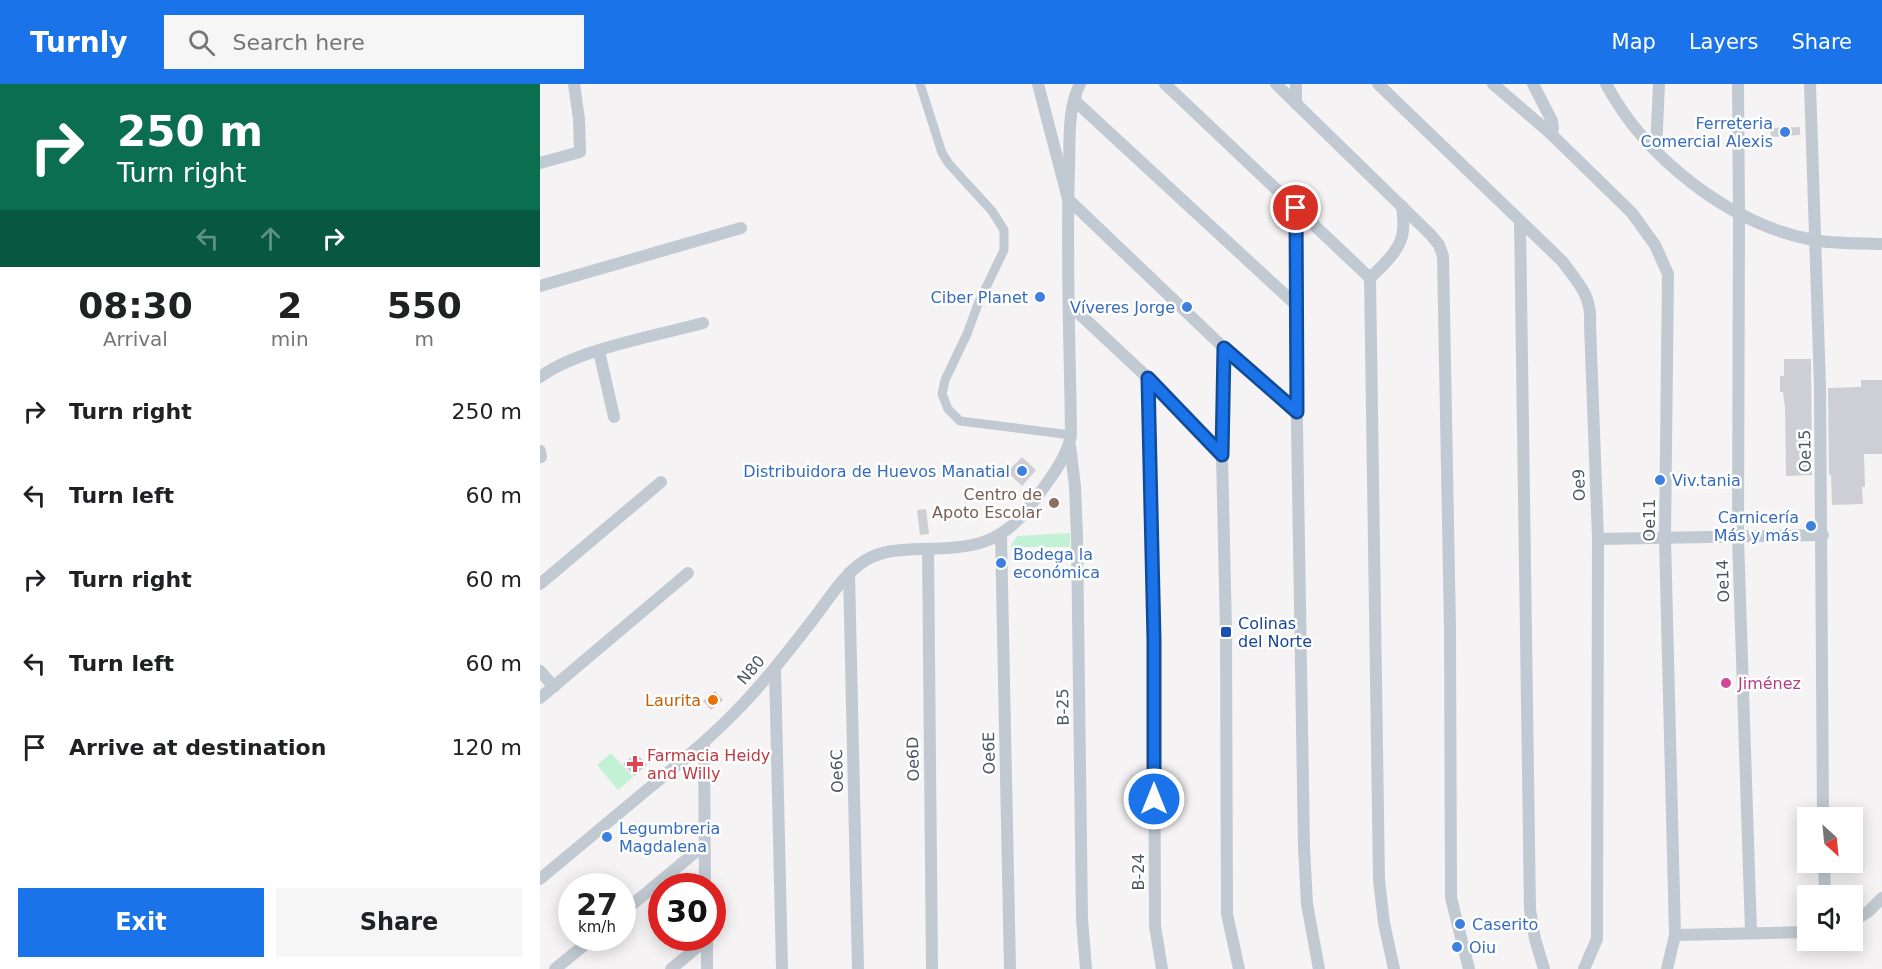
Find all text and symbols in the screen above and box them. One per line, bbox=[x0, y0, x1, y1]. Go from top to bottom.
search box bbox=[164, 15, 584, 69]
text: Turnly bbox=[30, 26, 128, 59]
icon: search bbox=[185, 26, 218, 59]
text: Search here bbox=[233, 30, 365, 55]
text: Map bbox=[1612, 30, 1656, 54]
text: Layers bbox=[1689, 30, 1758, 54]
text: Share bbox=[1791, 30, 1852, 54]
text: 250 m bbox=[117, 107, 263, 156]
icon: right bbox=[18, 108, 96, 186]
place label: Ferreteria Comercial Alexis bbox=[1641, 114, 1773, 151]
marker: Ferreteria Comercial Alexis bbox=[1778, 125, 1792, 139]
text: Turn right bbox=[117, 157, 246, 188]
pin bbox=[1270, 182, 1321, 233]
icon: arrive bbox=[1279, 191, 1312, 224]
icon: left bbox=[191, 222, 224, 255]
icon: ahead bbox=[254, 222, 287, 255]
icon: right bbox=[317, 222, 350, 255]
text: 08:30 bbox=[78, 285, 193, 326]
text: 2 bbox=[277, 285, 302, 326]
text: 550 bbox=[387, 285, 462, 326]
place label: Ciber Planet bbox=[931, 288, 1028, 307]
marker: Ciber Planet bbox=[1033, 290, 1047, 304]
place label: Víveres Jorge bbox=[1070, 298, 1175, 317]
marker: Víveres Jorge bbox=[1180, 300, 1194, 314]
text: Arrival bbox=[103, 327, 168, 351]
text: min bbox=[271, 327, 309, 351]
text: m bbox=[415, 327, 434, 351]
icon: right bbox=[18, 395, 51, 428]
text: Turn right bbox=[69, 399, 192, 424]
text: 250 m bbox=[452, 399, 522, 424]
street label: Oe15 bbox=[1795, 429, 1815, 473]
place label: Distribuidora de Huevos Manatial bbox=[743, 462, 1010, 481]
marker: Distribuidora de Huevos Manatial bbox=[1015, 464, 1029, 478]
street label: Oe9 bbox=[1569, 468, 1589, 502]
place label: Viv.tania bbox=[1672, 471, 1741, 490]
marker: Viv.tania bbox=[1653, 473, 1667, 487]
icon: left bbox=[18, 479, 51, 512]
text: Turn left bbox=[69, 483, 174, 508]
text: 60 m bbox=[466, 483, 522, 508]
place label: Centro de Apoto Escolar bbox=[932, 485, 1042, 522]
marker: Centro de Apoto Escolar bbox=[1047, 496, 1061, 510]
street label: Oe11 bbox=[1640, 499, 1659, 541]
place label: Carnicería Más y más bbox=[1714, 508, 1799, 545]
marker: Carnicería Más y más bbox=[1804, 519, 1818, 533]
place label: Bodega la económica bbox=[1013, 545, 1100, 582]
marker: Bodega la económica bbox=[994, 556, 1008, 570]
street label: Oe14 bbox=[1713, 559, 1733, 603]
icon: right bbox=[18, 563, 51, 596]
text: Turn right bbox=[69, 567, 192, 592]
text: 60 m bbox=[466, 567, 522, 592]
place label: Colinas del Norte bbox=[1238, 614, 1312, 651]
marker: Colinas del Norte bbox=[1219, 625, 1233, 639]
icon: left bbox=[18, 647, 51, 680]
text: Turn left bbox=[69, 651, 174, 676]
text: 60 m bbox=[466, 651, 522, 676]
street label: N80 bbox=[733, 652, 769, 688]
place label: Jiménez bbox=[1737, 674, 1801, 693]
marker: Jiménez bbox=[1719, 676, 1733, 690]
street label: B-25 bbox=[1053, 688, 1073, 726]
place label: Laurita bbox=[645, 691, 701, 710]
marker: Laurita bbox=[706, 693, 720, 707]
icon: arrive bbox=[18, 731, 51, 764]
street label: Oe6E bbox=[979, 731, 999, 775]
text: Arrive at destination bbox=[69, 735, 326, 760]
text: 120 m bbox=[452, 735, 522, 760]
street label: Oe6D bbox=[903, 736, 923, 782]
place label: Farmacia Heidy and Willy bbox=[647, 746, 770, 783]
street label: Oe6C bbox=[827, 749, 847, 793]
marker: Farmacia Heidy and Willy bbox=[628, 757, 642, 771]
position arrow bbox=[1122, 767, 1186, 831]
north arrow bbox=[1797, 807, 1863, 873]
map controls bbox=[1797, 807, 1863, 951]
place label: Legumbreria Magdalena bbox=[619, 819, 720, 856]
marker: Legumbreria Magdalena bbox=[600, 830, 614, 844]
street label: B-24 bbox=[1129, 853, 1148, 891]
speed limit sign: 30 bbox=[648, 873, 726, 951]
button: sound bbox=[1797, 885, 1863, 951]
text: 27 bbox=[576, 887, 618, 922]
button: Exit bbox=[18, 888, 264, 957]
button: Share bbox=[276, 888, 522, 957]
place label: Caserito bbox=[1472, 915, 1538, 934]
marker: Caserito bbox=[1453, 917, 1467, 931]
text: km/h bbox=[578, 918, 616, 936]
place label: Oiu bbox=[1469, 938, 1496, 957]
marker: Oiu bbox=[1450, 940, 1464, 954]

